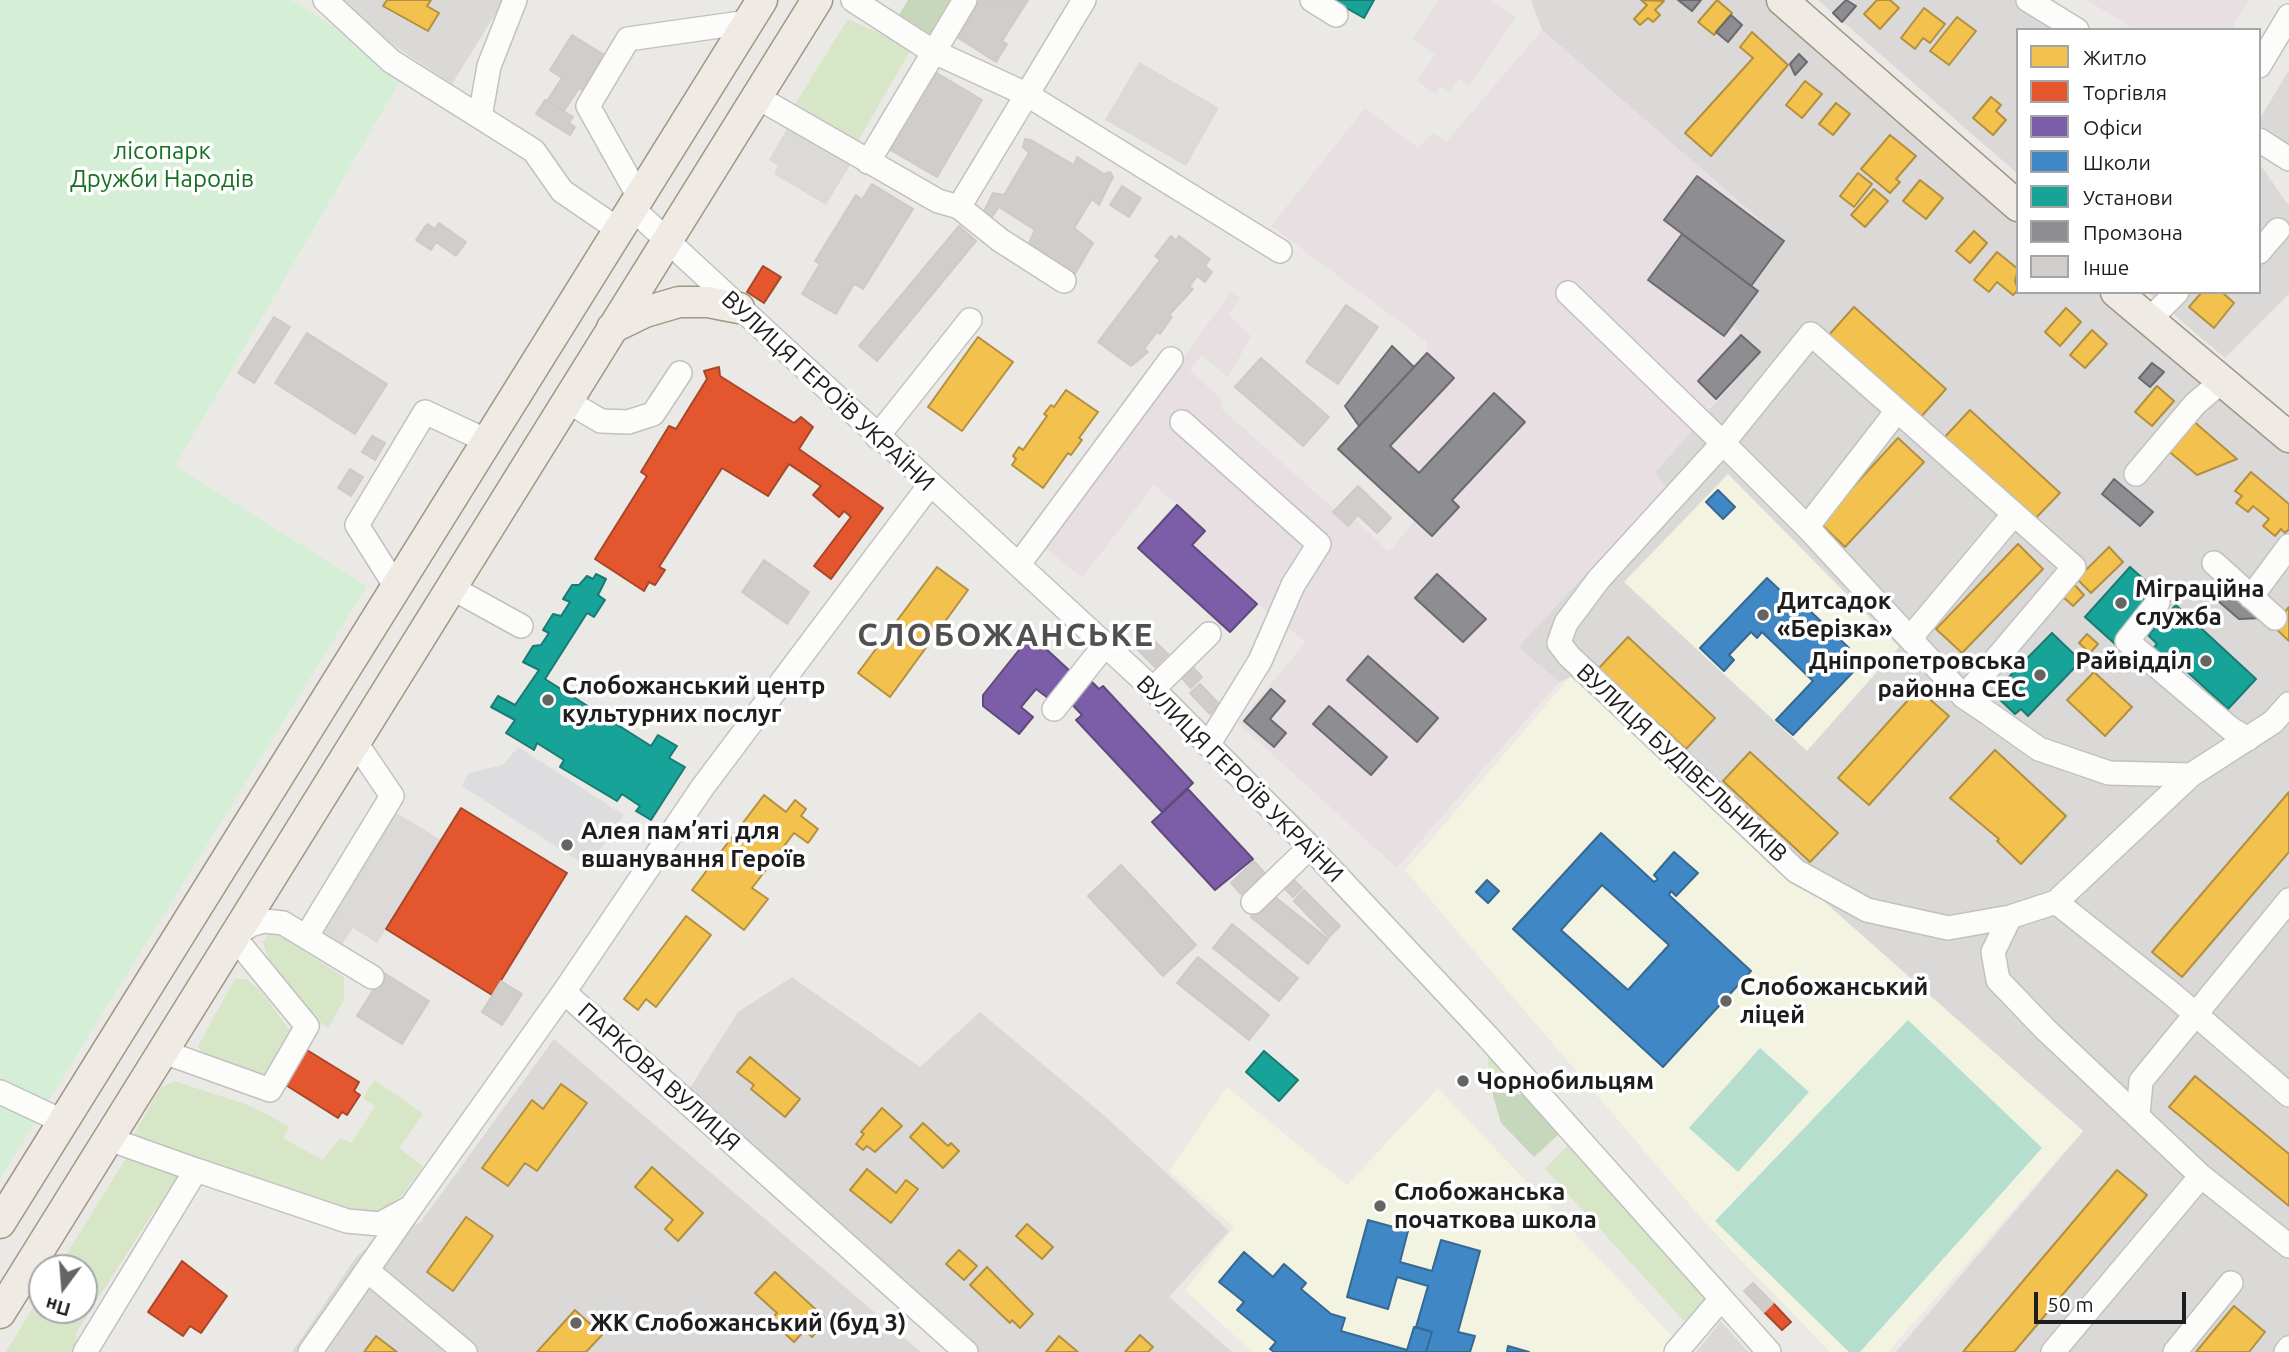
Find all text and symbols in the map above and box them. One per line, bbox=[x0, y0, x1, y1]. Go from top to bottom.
legend bbox=[2016, 28, 2261, 294]
text: Житло bbox=[2083, 45, 2147, 69]
text: Торгівля bbox=[2083, 80, 2167, 104]
text: Офіси bbox=[2083, 115, 2143, 139]
park label: лісопарк Дружби Народів bbox=[70, 137, 254, 193]
text: Школи bbox=[2083, 150, 2151, 174]
text: Установи bbox=[2083, 185, 2173, 209]
text: Промзона bbox=[2083, 220, 2183, 244]
text: Інше bbox=[2083, 255, 2129, 279]
street label: ВУЛИЦЯ ГЕРОЇВ УКРАЇНИ bbox=[716, 285, 940, 497]
place label: Міграційна служба bbox=[2135, 575, 2264, 631]
place label: Дитсадок «Берізка» bbox=[1777, 587, 1893, 643]
marker: Міграційна служба bbox=[2113, 595, 2129, 611]
marker: Дитсадок «Берізка» bbox=[1755, 607, 1771, 623]
district label: СЛОБОЖАНСЬКЕ bbox=[859, 616, 1153, 654]
place label: Дніпропетровська районна СЕС bbox=[1809, 647, 2026, 703]
place label: Райвідділ bbox=[2075, 647, 2192, 675]
marker: Райвідділ bbox=[2198, 653, 2214, 669]
street label: ВУЛИЦЯ БУДІВЕЛЬНИКІВ bbox=[1571, 658, 1793, 868]
marker: Дніпропетровська районна СЕС bbox=[2032, 667, 2048, 683]
street label: ВУЛИЦЯ ГЕРОЇВ УКРАЇНИ bbox=[1131, 670, 1349, 888]
place label: Слобожанський центр культурних послуг bbox=[562, 672, 825, 728]
marker: Слобожанський центр культурних послуг bbox=[540, 692, 556, 708]
place label: Алея пам’яті для вшанування Героїв bbox=[581, 817, 806, 873]
marker: Алея пам’яті для вшанування Героїв bbox=[559, 837, 575, 853]
place label: Слобожанський ліцей bbox=[1740, 973, 1928, 1029]
marker: Слобожанський ліцей bbox=[1718, 993, 1734, 1009]
street label: ПАРКОВА ВУЛИЦЯ bbox=[572, 997, 746, 1157]
place label: Чорнобильцям bbox=[1477, 1067, 1654, 1095]
marker: Чорнобильцям bbox=[1455, 1073, 1471, 1089]
place label: Cлобожанська початкова школа bbox=[1394, 1178, 1597, 1234]
marker: Cлобожанська початкова школа bbox=[1372, 1198, 1388, 1214]
north arrow bbox=[28, 1254, 98, 1324]
scale bar bbox=[2037, 1278, 2189, 1322]
text: 50 m bbox=[2047, 1292, 2094, 1316]
text: Пн bbox=[43, 1293, 73, 1321]
place label: ЖК Слобожанський (буд 3) bbox=[590, 1309, 906, 1337]
marker: ЖК Слобожанський (буд 3) bbox=[568, 1315, 584, 1331]

